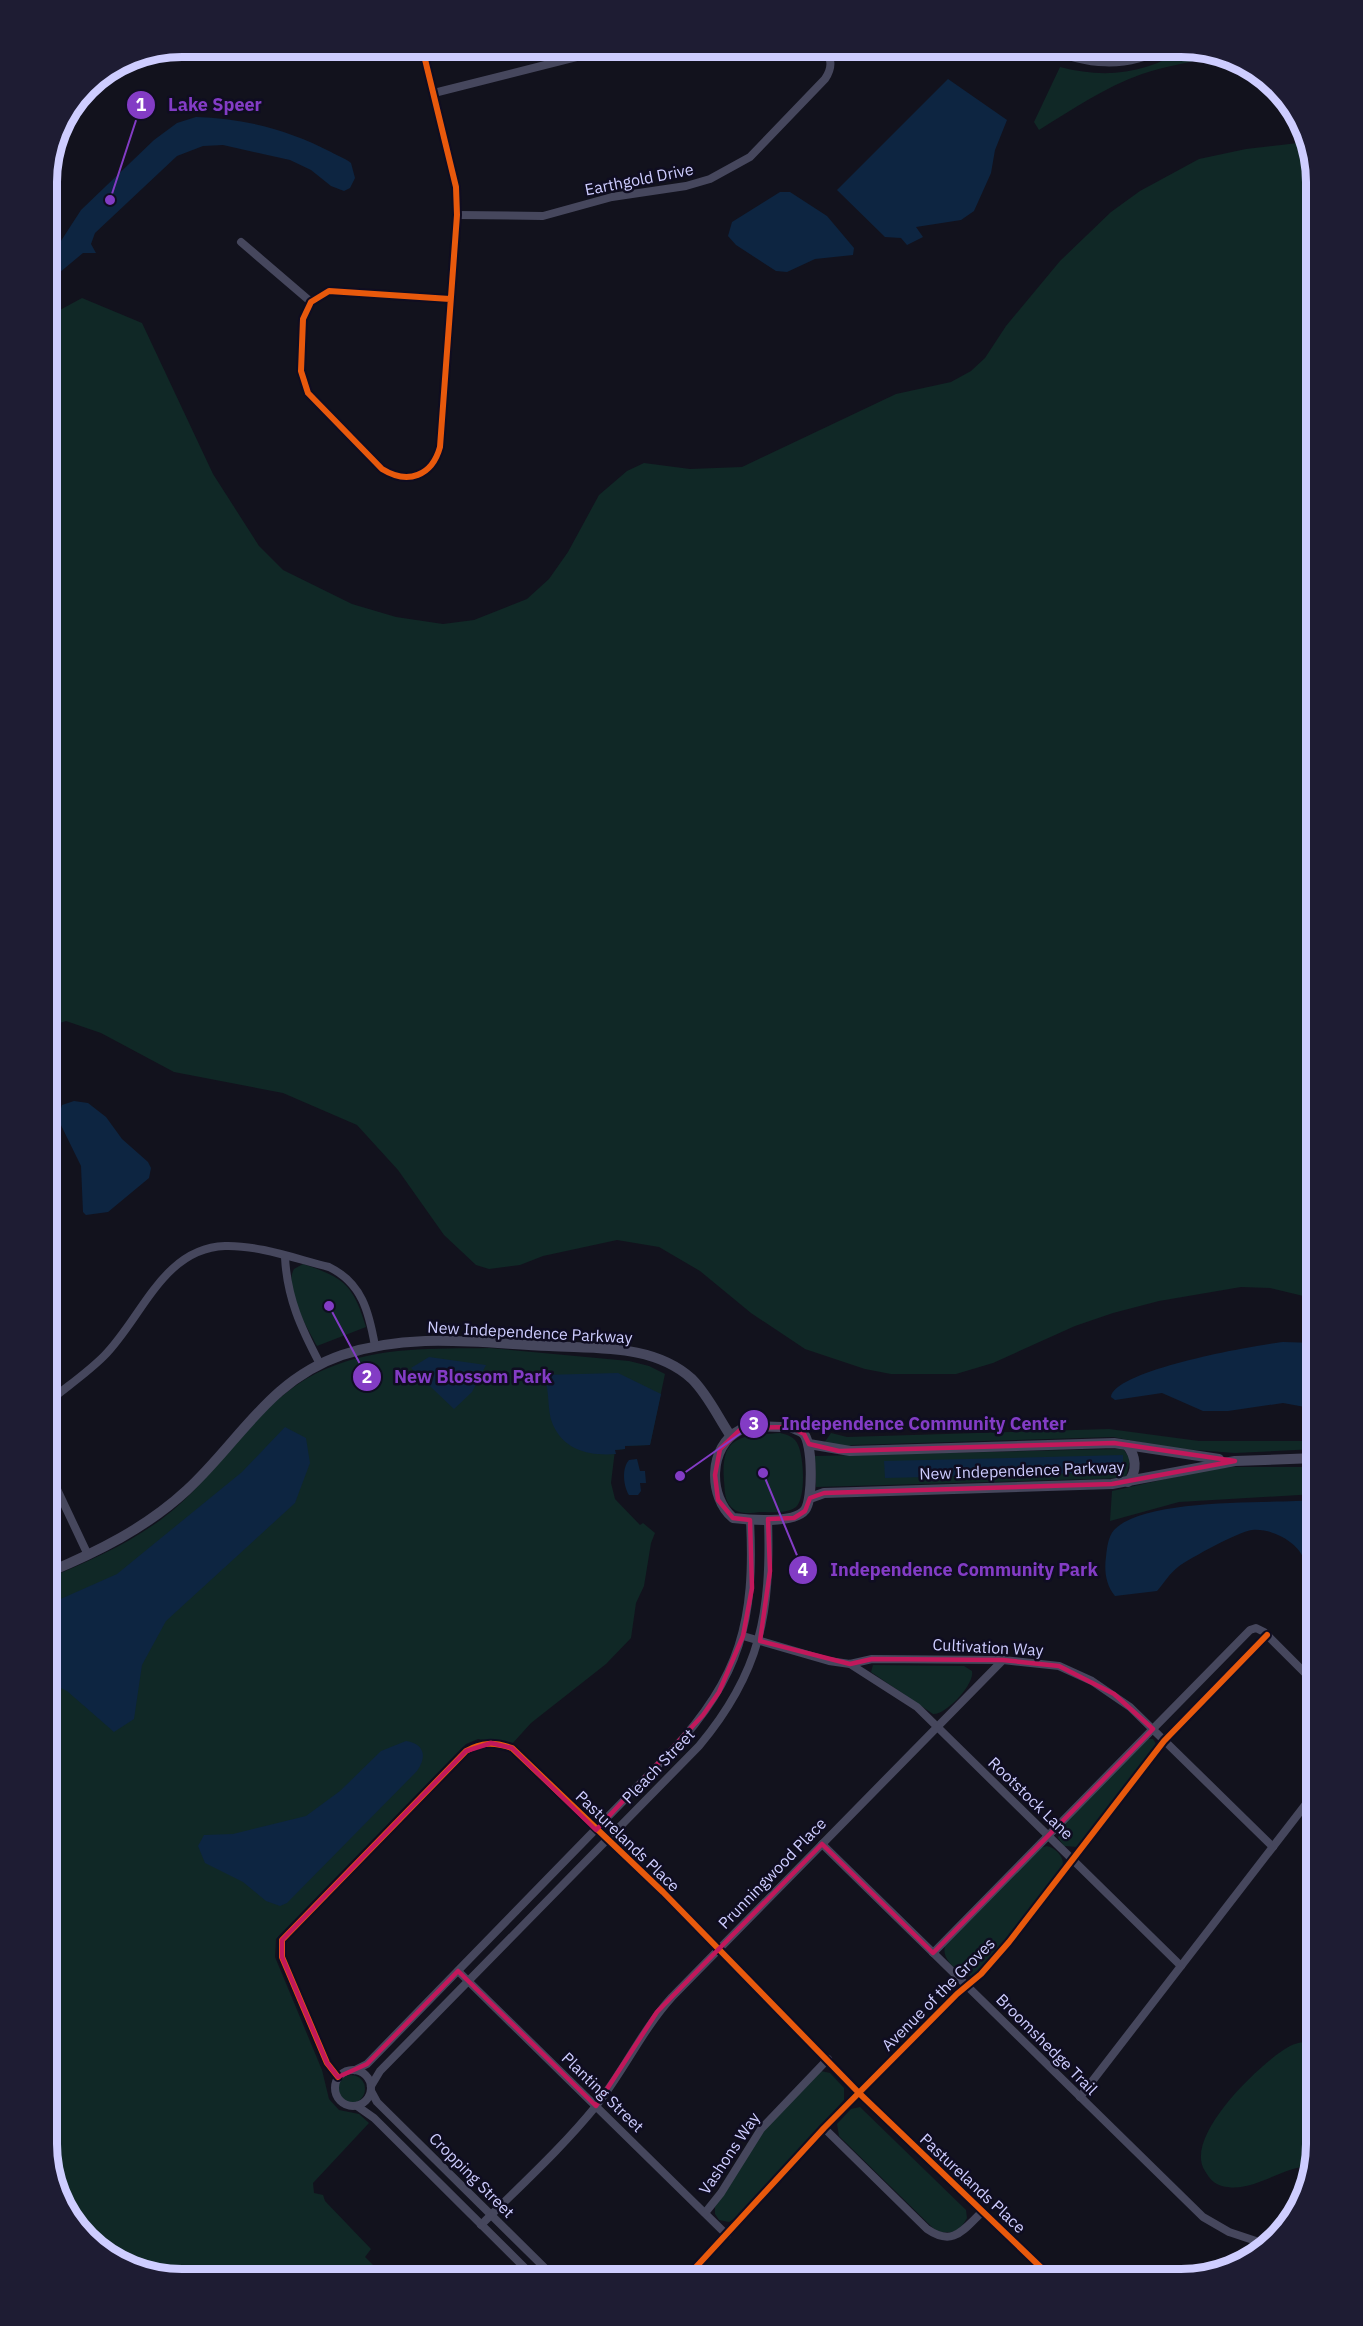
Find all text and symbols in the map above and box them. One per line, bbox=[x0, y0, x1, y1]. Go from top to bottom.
callout: Lake Speer bbox=[126, 87, 274, 123]
text: 1 bbox=[136, 93, 147, 116]
text: Lake Speer bbox=[168, 93, 262, 116]
street label: Earthgold Drive bbox=[583, 159, 695, 199]
street label: New Independence Parkway bbox=[427, 1317, 633, 1347]
callout: New Blossom Park bbox=[352, 1359, 564, 1395]
text: 2 bbox=[362, 1365, 372, 1388]
text: New Blossom Park bbox=[394, 1365, 553, 1388]
callout: Independence Community Center bbox=[739, 1406, 1078, 1442]
text: 3 bbox=[749, 1412, 759, 1435]
text: Independence Community Center bbox=[782, 1412, 1066, 1435]
street label: New Independence Parkway bbox=[919, 1456, 1125, 1484]
callout: Independence Community Park bbox=[788, 1552, 1110, 1588]
text: 4 bbox=[798, 1558, 809, 1581]
text: Independence Community Park bbox=[830, 1558, 1098, 1581]
street label: Cultivation Way bbox=[932, 1634, 1044, 1660]
street label: Pleach Street bbox=[617, 1724, 699, 1808]
street label: Rootstock Lane bbox=[984, 1752, 1078, 1844]
street label: Pasturelands Place bbox=[572, 1786, 684, 1896]
street label: Prunningwood Place bbox=[714, 1813, 830, 1933]
street label: Avenue of the Groves bbox=[877, 1933, 999, 2055]
street label: Broomshedge Trail bbox=[992, 1989, 1102, 2099]
street label: Planting Street bbox=[558, 2048, 648, 2136]
street label: Vashons Way bbox=[694, 2108, 764, 2198]
street label: Cropping Street bbox=[425, 2128, 519, 2222]
street label: Pasturelands Place bbox=[916, 2129, 1030, 2237]

